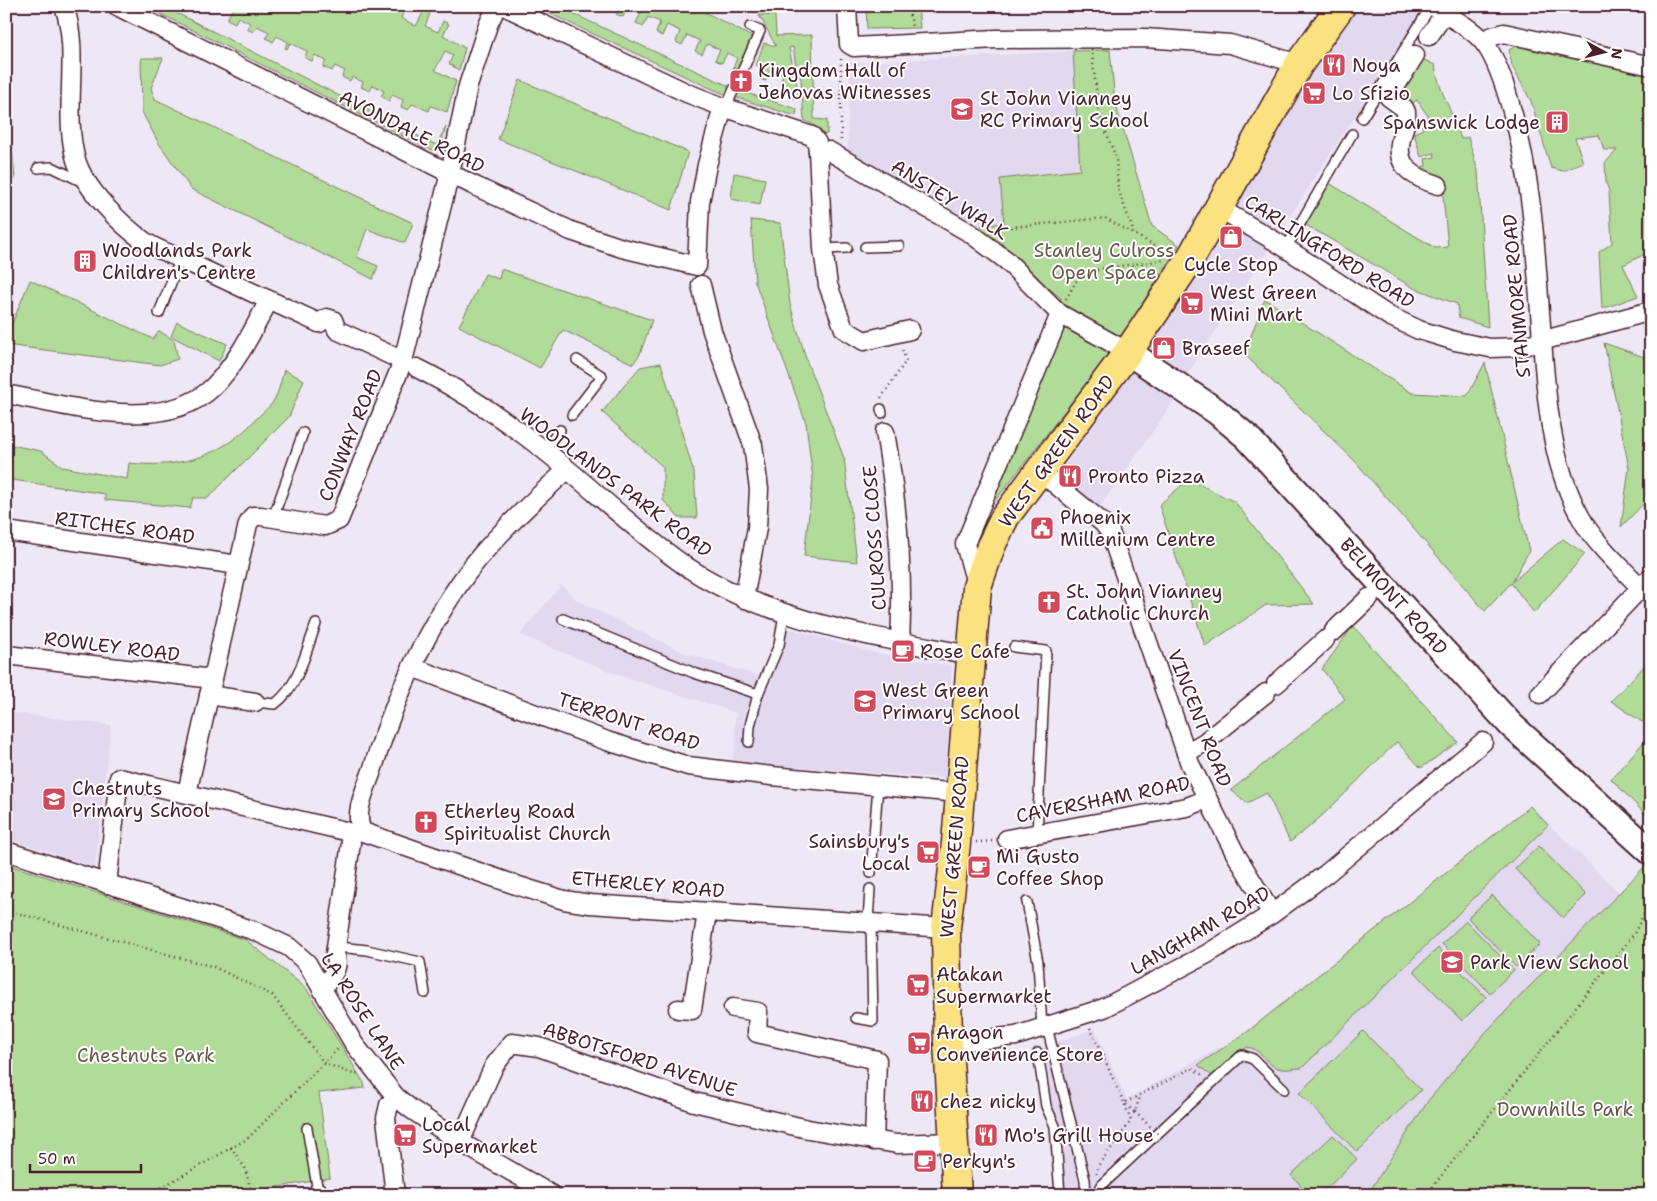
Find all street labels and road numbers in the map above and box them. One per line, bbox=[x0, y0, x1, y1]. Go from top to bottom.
street label: AVONDALE ROAD bbox=[335, 84, 489, 179]
street label: ANSTEY WALK bbox=[887, 153, 1013, 245]
street label: CARLINGFORD ROAD bbox=[1240, 189, 1420, 314]
street label: STANMORE ROAD bbox=[1497, 213, 1536, 379]
street label: CONWAY ROAD bbox=[313, 365, 388, 505]
street label: WEST GREEN ROAD bbox=[993, 370, 1120, 533]
street label: WOODLANDS PARK ROAD bbox=[514, 402, 717, 563]
street label: CULROSS CLOSE bbox=[857, 464, 892, 611]
street label: RITCHES ROAD bbox=[54, 505, 196, 550]
street label: BELMONT ROAD bbox=[1334, 532, 1453, 660]
street label: ROWLEY ROAD bbox=[43, 626, 181, 667]
street label: VINCENT ROAD bbox=[1162, 646, 1237, 791]
street label: TERRONT ROAD bbox=[555, 687, 703, 756]
street label: WEST GREEN ROAD bbox=[934, 755, 975, 939]
street label: CAVERSHAM ROAD bbox=[1014, 770, 1192, 829]
street label: ETHERLEY ROAD bbox=[570, 865, 726, 904]
street label: LANGHAM ROAD bbox=[1126, 880, 1275, 981]
street label: LA ROSE LANE bbox=[315, 948, 410, 1075]
street label: ABBOTSFORD AVENUE bbox=[540, 1016, 740, 1103]

